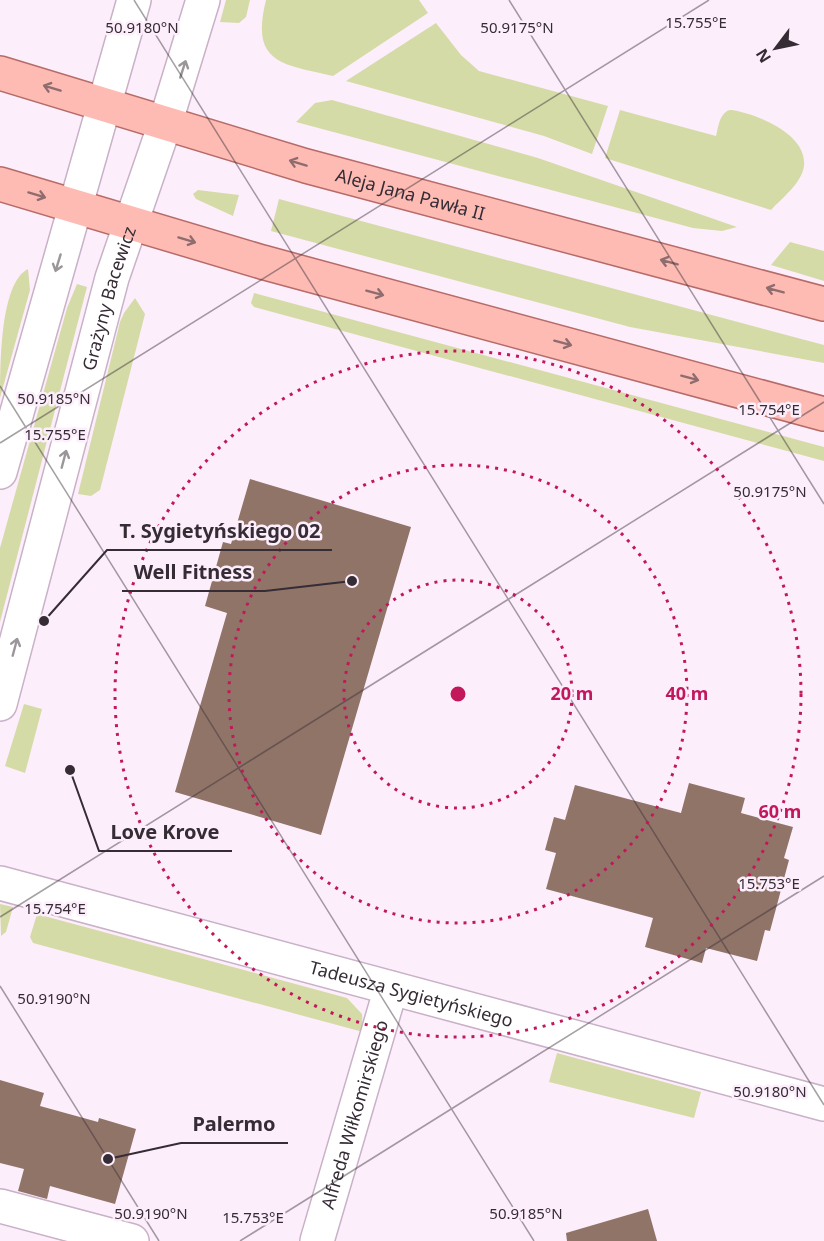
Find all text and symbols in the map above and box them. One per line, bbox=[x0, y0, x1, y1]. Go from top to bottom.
text: 15.755°E bbox=[665, 12, 727, 32]
text: 50.9180°N bbox=[105, 17, 179, 37]
text: 50.9175°N bbox=[480, 17, 554, 37]
north arrow bbox=[746, 18, 806, 78]
text: N bbox=[751, 45, 776, 67]
one-way arrow bbox=[178, 60, 189, 79]
one-way arrow bbox=[43, 82, 62, 93]
one-way arrow bbox=[289, 157, 308, 168]
street label: Aleja Jana Pawła II bbox=[333, 162, 488, 225]
one-way arrow bbox=[27, 190, 46, 201]
street label: Grażyny Bacewicz bbox=[76, 223, 141, 373]
one-way arrow bbox=[177, 235, 196, 246]
one-way arrow bbox=[52, 253, 63, 272]
one-way arrow bbox=[660, 256, 679, 267]
one-way arrow bbox=[766, 284, 785, 295]
one-way arrow bbox=[365, 287, 384, 299]
one-way arrow bbox=[553, 338, 572, 350]
one-way arrow bbox=[680, 372, 699, 384]
text: 50.9185°N bbox=[17, 388, 91, 408]
text: 15.754°E bbox=[738, 399, 800, 419]
text: 15.755°E bbox=[24, 424, 86, 444]
one-way arrow bbox=[59, 449, 70, 468]
text: 50.9175°N bbox=[733, 481, 807, 501]
callout: T. Sygietyńskiego 02 bbox=[107, 512, 332, 550]
text: T. Sygietyńskiego 02 bbox=[120, 517, 320, 544]
callout: Well Fitness bbox=[122, 553, 265, 591]
text: Well Fitness bbox=[134, 558, 252, 585]
one-way arrow bbox=[9, 638, 21, 657]
text: 20 m bbox=[551, 681, 593, 705]
text: 40 m bbox=[666, 681, 708, 705]
centre of rings bbox=[448, 684, 468, 704]
text: 60 m bbox=[759, 799, 801, 823]
callout: Love Krove bbox=[99, 813, 232, 851]
text: Love Krove bbox=[110, 818, 220, 845]
text: 15.753°E bbox=[738, 873, 800, 893]
text: 15.754°E bbox=[24, 898, 86, 918]
street label: Tadeusza Sygietyńskiego bbox=[307, 955, 516, 1032]
text: 50.9190°N bbox=[17, 988, 91, 1008]
street label: Alfreda Wiłkomirskiego bbox=[315, 1017, 393, 1212]
text: 50.9180°N bbox=[733, 1081, 807, 1101]
callout: Palermo bbox=[181, 1105, 288, 1143]
text: Palermo bbox=[192, 1110, 276, 1137]
text: 50.9190°N bbox=[114, 1203, 188, 1223]
text: 50.9185°N bbox=[489, 1203, 563, 1223]
text: 15.753°E bbox=[222, 1207, 284, 1227]

